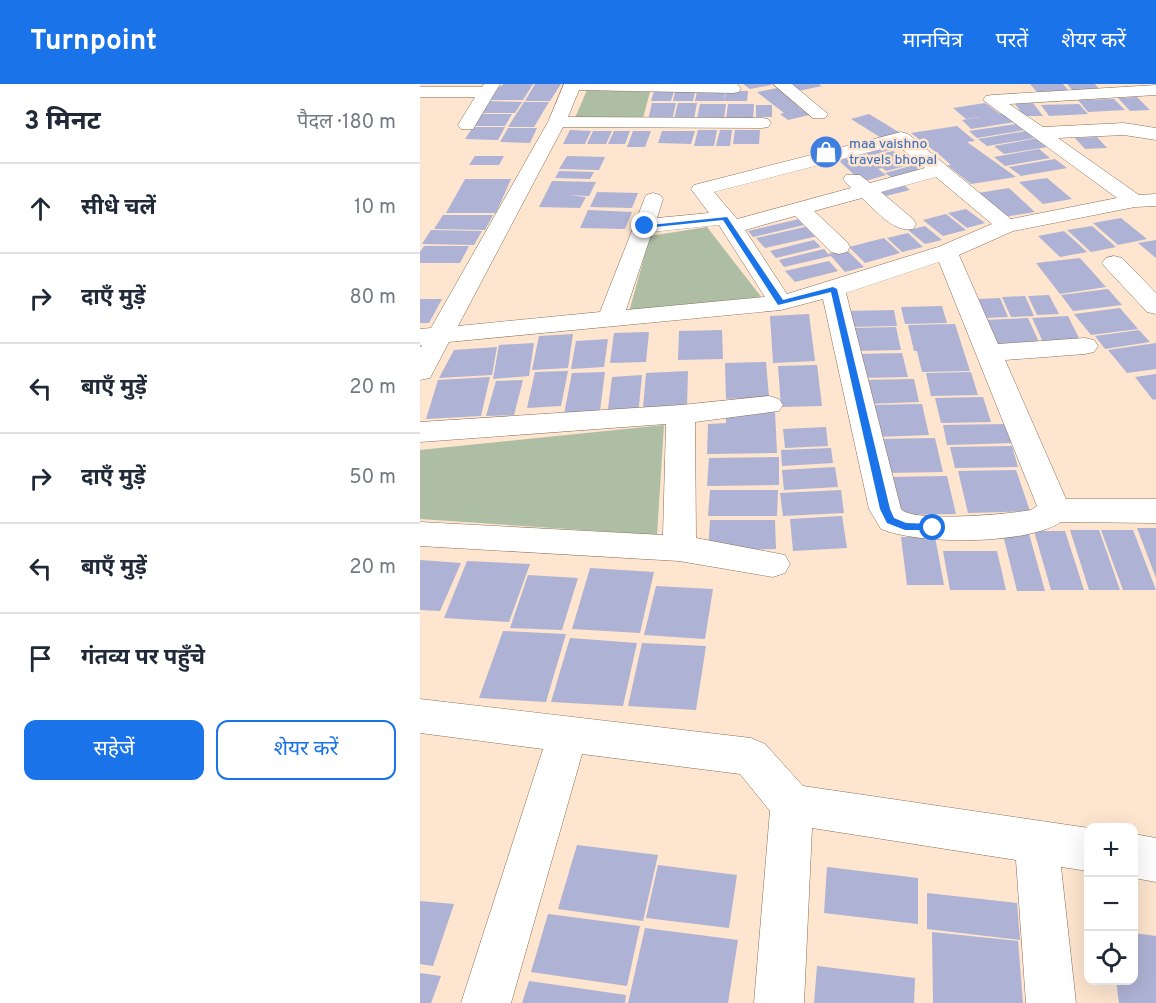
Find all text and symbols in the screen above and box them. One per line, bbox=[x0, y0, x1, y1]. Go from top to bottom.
text: Turnpoint bbox=[30, 24, 157, 60]
text: मानचित्र bbox=[903, 28, 963, 55]
text: परतें bbox=[996, 28, 1028, 55]
text: शेयर करें bbox=[1061, 28, 1126, 55]
text: 3 मिनट bbox=[24, 106, 101, 139]
text: पैदल · 180 m bbox=[297, 110, 396, 136]
shop icon: maa vaishno travels bhopal bbox=[808, 134, 844, 170]
place label: maa vaishno travels bhopal bbox=[849, 136, 937, 169]
icon: ahead bbox=[24, 192, 57, 225]
text: सीधे चलें bbox=[81, 195, 156, 222]
text: 10 m bbox=[354, 195, 396, 221]
route end bbox=[631, 212, 657, 238]
icon: right bbox=[24, 282, 57, 315]
text: दाएँ मुड़ें bbox=[81, 285, 146, 312]
text: 80 m bbox=[350, 285, 396, 311]
icon: left bbox=[24, 372, 57, 405]
text: बाएँ मुड़ें bbox=[81, 375, 147, 402]
text: 20 m bbox=[349, 375, 396, 401]
icon: right bbox=[24, 462, 57, 495]
text: दाएँ मुड़ें bbox=[81, 465, 146, 492]
text: 50 m bbox=[349, 465, 396, 491]
route start bbox=[919, 514, 945, 540]
icon: left bbox=[24, 552, 57, 585]
text: बाएँ मुड़ें bbox=[81, 555, 147, 582]
text: 20 m bbox=[349, 555, 396, 581]
icon: arrive bbox=[24, 642, 57, 675]
text: गंतव्य पर पहुँचे bbox=[81, 645, 205, 672]
button: सहेजें bbox=[24, 720, 204, 780]
button: शेयर करें bbox=[216, 720, 396, 780]
map controls bbox=[1084, 823, 1138, 985]
button: + bbox=[1084, 823, 1138, 877]
button: − bbox=[1084, 877, 1138, 931]
button: locate bbox=[1084, 931, 1138, 985]

